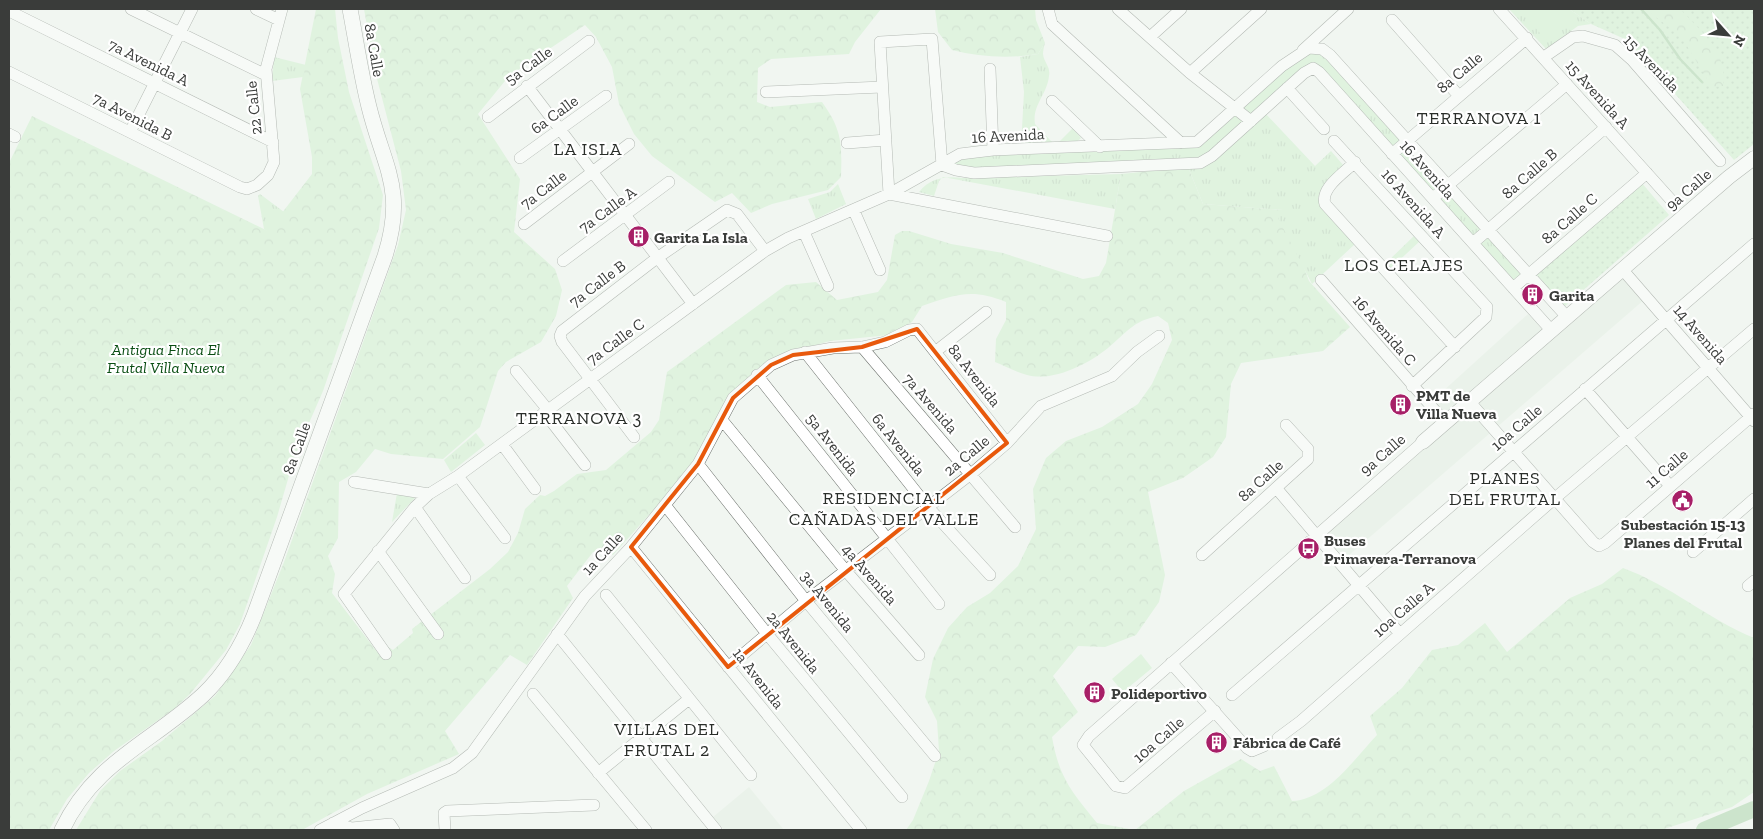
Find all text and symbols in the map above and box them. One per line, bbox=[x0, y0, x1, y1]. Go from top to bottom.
north arrow bbox=[1703, 10, 1753, 60]
street label: 8a Calle bbox=[360, 22, 389, 78]
street label: 15 Avenida bbox=[1620, 31, 1684, 96]
text: N bbox=[1729, 32, 1749, 50]
street label: 7a Avenida A bbox=[105, 35, 193, 90]
street label: 5a Calle bbox=[501, 42, 556, 89]
street label: 8a Calle bbox=[1433, 48, 1486, 97]
street label: 15 Avenida A bbox=[1562, 56, 1634, 133]
street label: 22 Calle bbox=[241, 80, 266, 136]
street label: 7a Avenida B bbox=[90, 88, 176, 145]
street label: 6a Calle bbox=[527, 91, 582, 138]
district label: TERRANOVA 1 bbox=[1417, 107, 1541, 129]
street label: 16 Avenida bbox=[971, 124, 1045, 147]
street label: 16 Avenida bbox=[1396, 136, 1459, 203]
district label: LA ISLA bbox=[554, 138, 622, 160]
street label: 8a Calle B bbox=[1498, 144, 1561, 203]
street label: 16 Avenida A bbox=[1378, 165, 1450, 242]
street label: 9a Calle bbox=[1662, 165, 1715, 214]
street label: 7a Calle bbox=[516, 166, 570, 213]
street label: 7a Calle A bbox=[575, 182, 640, 237]
street label: 8a Calle C bbox=[1537, 189, 1601, 248]
building icon: Garita La Isla bbox=[626, 225, 650, 249]
place label: Garita La Isla bbox=[654, 228, 748, 247]
district label: LOS CELAJES bbox=[1344, 254, 1464, 276]
street label: 7a Calle B bbox=[565, 256, 630, 311]
building icon: Garita bbox=[1521, 283, 1545, 307]
place label: Garita bbox=[1549, 286, 1594, 305]
street label: 16 Avenida C bbox=[1349, 291, 1420, 369]
street label: 14 Avenida bbox=[1669, 301, 1732, 368]
street label: 7a Calle C bbox=[583, 314, 648, 369]
park label: Antigua Finca El Frutal Villa Nueva bbox=[107, 340, 225, 377]
street label: 8a Avenida bbox=[944, 340, 1005, 411]
street label: 7a Avenida bbox=[899, 369, 962, 438]
place label: PMT de Villa Nueva bbox=[1416, 386, 1497, 423]
building icon: PMT de Villa Nueva bbox=[1388, 392, 1412, 416]
street label: 10a Calle bbox=[1487, 400, 1546, 455]
district label: TERRANOVA 3 bbox=[516, 407, 642, 429]
street label: 5a Avenida bbox=[802, 409, 863, 480]
street label: 6a Avenida bbox=[868, 409, 930, 479]
street label: 8a Calle bbox=[278, 420, 315, 477]
street label: 9a Calle bbox=[1356, 430, 1409, 479]
street label: 2a Calle bbox=[940, 431, 993, 480]
street label: 11 Calle bbox=[1641, 445, 1691, 492]
street label: 8a Calle bbox=[1234, 455, 1287, 506]
district label: PLANES DEL FRUTAL bbox=[1449, 467, 1561, 510]
district label: RESIDENCIAL CAÑADAS DEL VALLE bbox=[789, 487, 979, 530]
public building icon: Subestación 15-13 Planes del Frutal bbox=[1671, 488, 1695, 512]
place label: Subestación 15-13 Planes del Frutal bbox=[1621, 515, 1746, 552]
street label: 1a Calle bbox=[578, 528, 627, 579]
place label: Buses Primavera-Terranova bbox=[1324, 531, 1476, 568]
bus stop icon: Buses Primavera-Terranova bbox=[1296, 537, 1320, 561]
street label: 4a Avenida bbox=[838, 540, 901, 609]
street label: 3a Avenida bbox=[797, 567, 858, 636]
street label: 10a Calle A bbox=[1369, 577, 1438, 641]
street label: 2a Avenida bbox=[763, 607, 825, 677]
street label: 1a Avenida bbox=[729, 644, 788, 713]
building icon: Polideportivo bbox=[1083, 681, 1107, 705]
place label: Polideportivo bbox=[1111, 684, 1208, 703]
street label: 10a Calle bbox=[1129, 712, 1188, 767]
district label: VILLAS DEL FRUTAL 2 bbox=[613, 718, 720, 761]
building icon: Fábrica de Café bbox=[1205, 730, 1229, 754]
place label: Fábrica de Café bbox=[1233, 733, 1341, 752]

